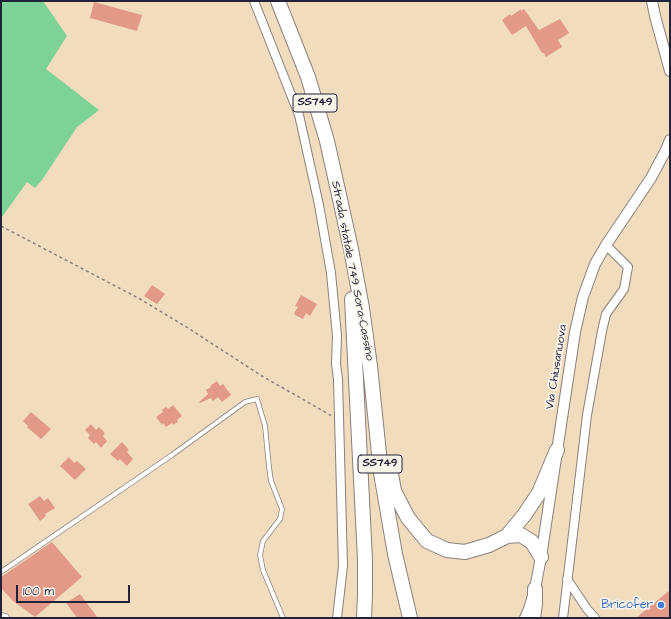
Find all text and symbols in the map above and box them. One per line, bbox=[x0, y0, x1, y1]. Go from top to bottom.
road number: SS749 bbox=[293, 94, 337, 112]
street label: Strada statale 749 Sora-Cassino bbox=[327, 180, 377, 362]
street label: Via Chiusanuova bbox=[543, 323, 571, 411]
road number: SS749 bbox=[358, 455, 402, 473]
scale bar bbox=[18, 577, 132, 603]
text: 100 m bbox=[23, 583, 54, 600]
place label: Bricofer bbox=[601, 598, 653, 612]
marker: Bricofer bbox=[656, 600, 666, 610]

